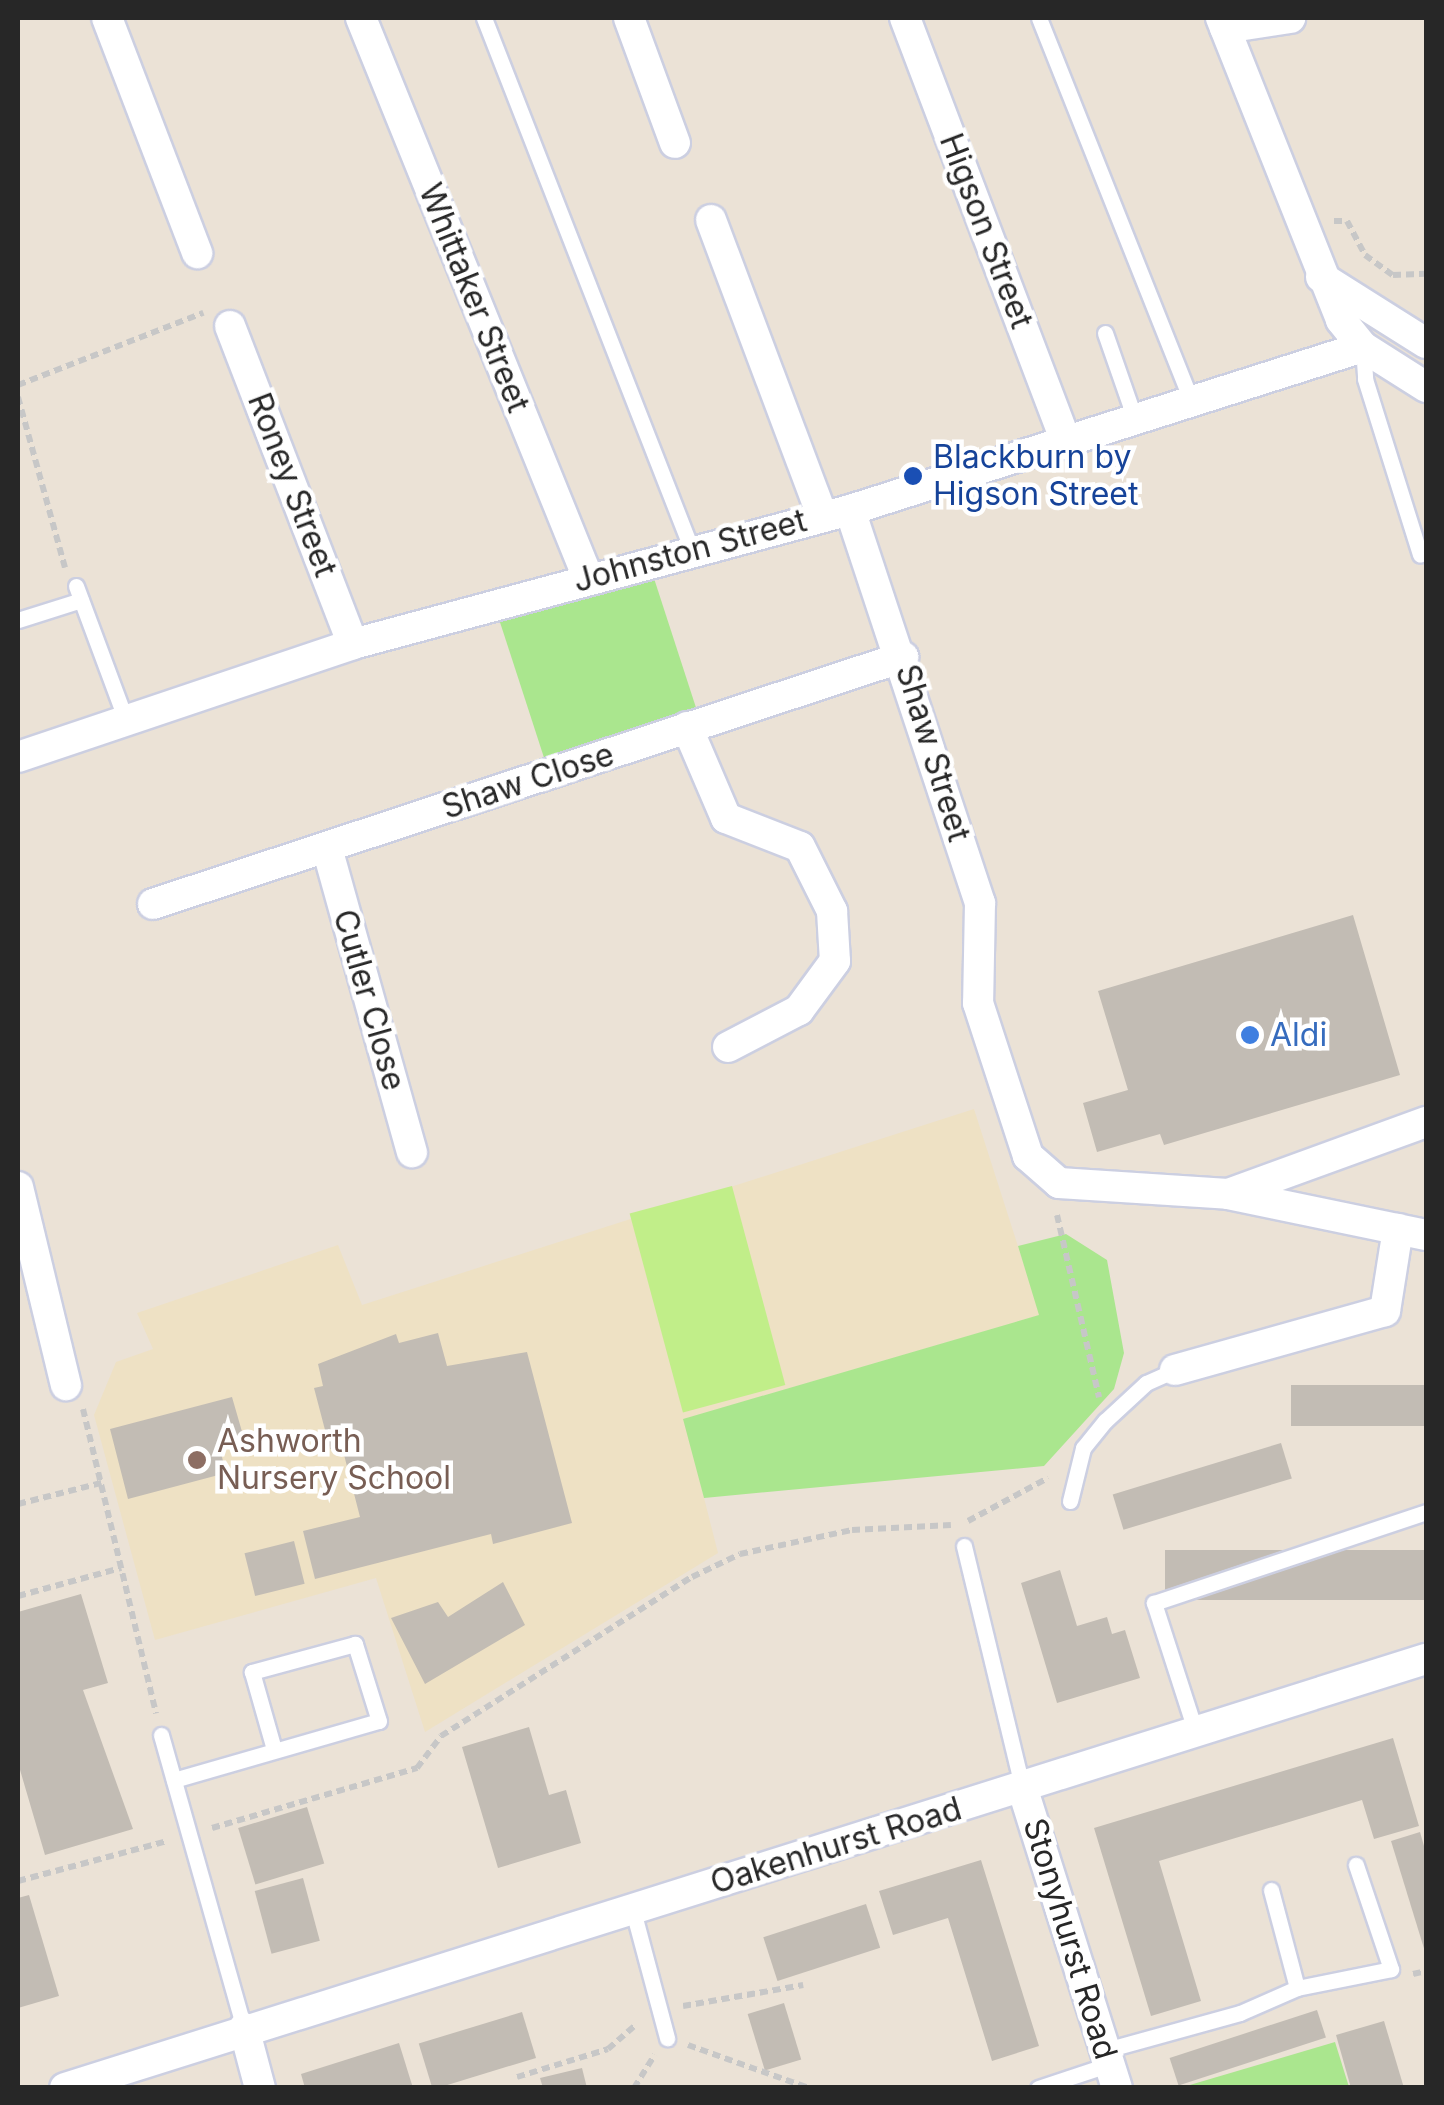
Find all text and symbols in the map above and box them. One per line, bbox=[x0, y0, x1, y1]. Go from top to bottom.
street label: Higson Street bbox=[931, 128, 1041, 334]
street label: Whittaker Street bbox=[411, 178, 537, 418]
street label: Roney Street bbox=[239, 388, 345, 582]
place label: Blackburn by Higson Street bbox=[933, 439, 1138, 514]
marker: Blackburn by Higson Street bbox=[902, 465, 924, 487]
street label: Johnston Street bbox=[569, 501, 811, 601]
street label: Shaw Street bbox=[888, 660, 978, 846]
street label: Shaw Close bbox=[437, 735, 619, 827]
street label: Cutler Close bbox=[325, 905, 413, 1095]
place label: Aldi bbox=[1270, 1016, 1327, 1054]
marker: Aldi bbox=[1239, 1024, 1261, 1046]
place label: Ashworth Nursery School bbox=[217, 1423, 451, 1498]
marker: Ashworth Nursery School bbox=[186, 1449, 208, 1471]
street label: Oakenhurst Road bbox=[706, 1790, 966, 1902]
street label: Stonyhurst Road bbox=[1015, 1814, 1125, 2064]

